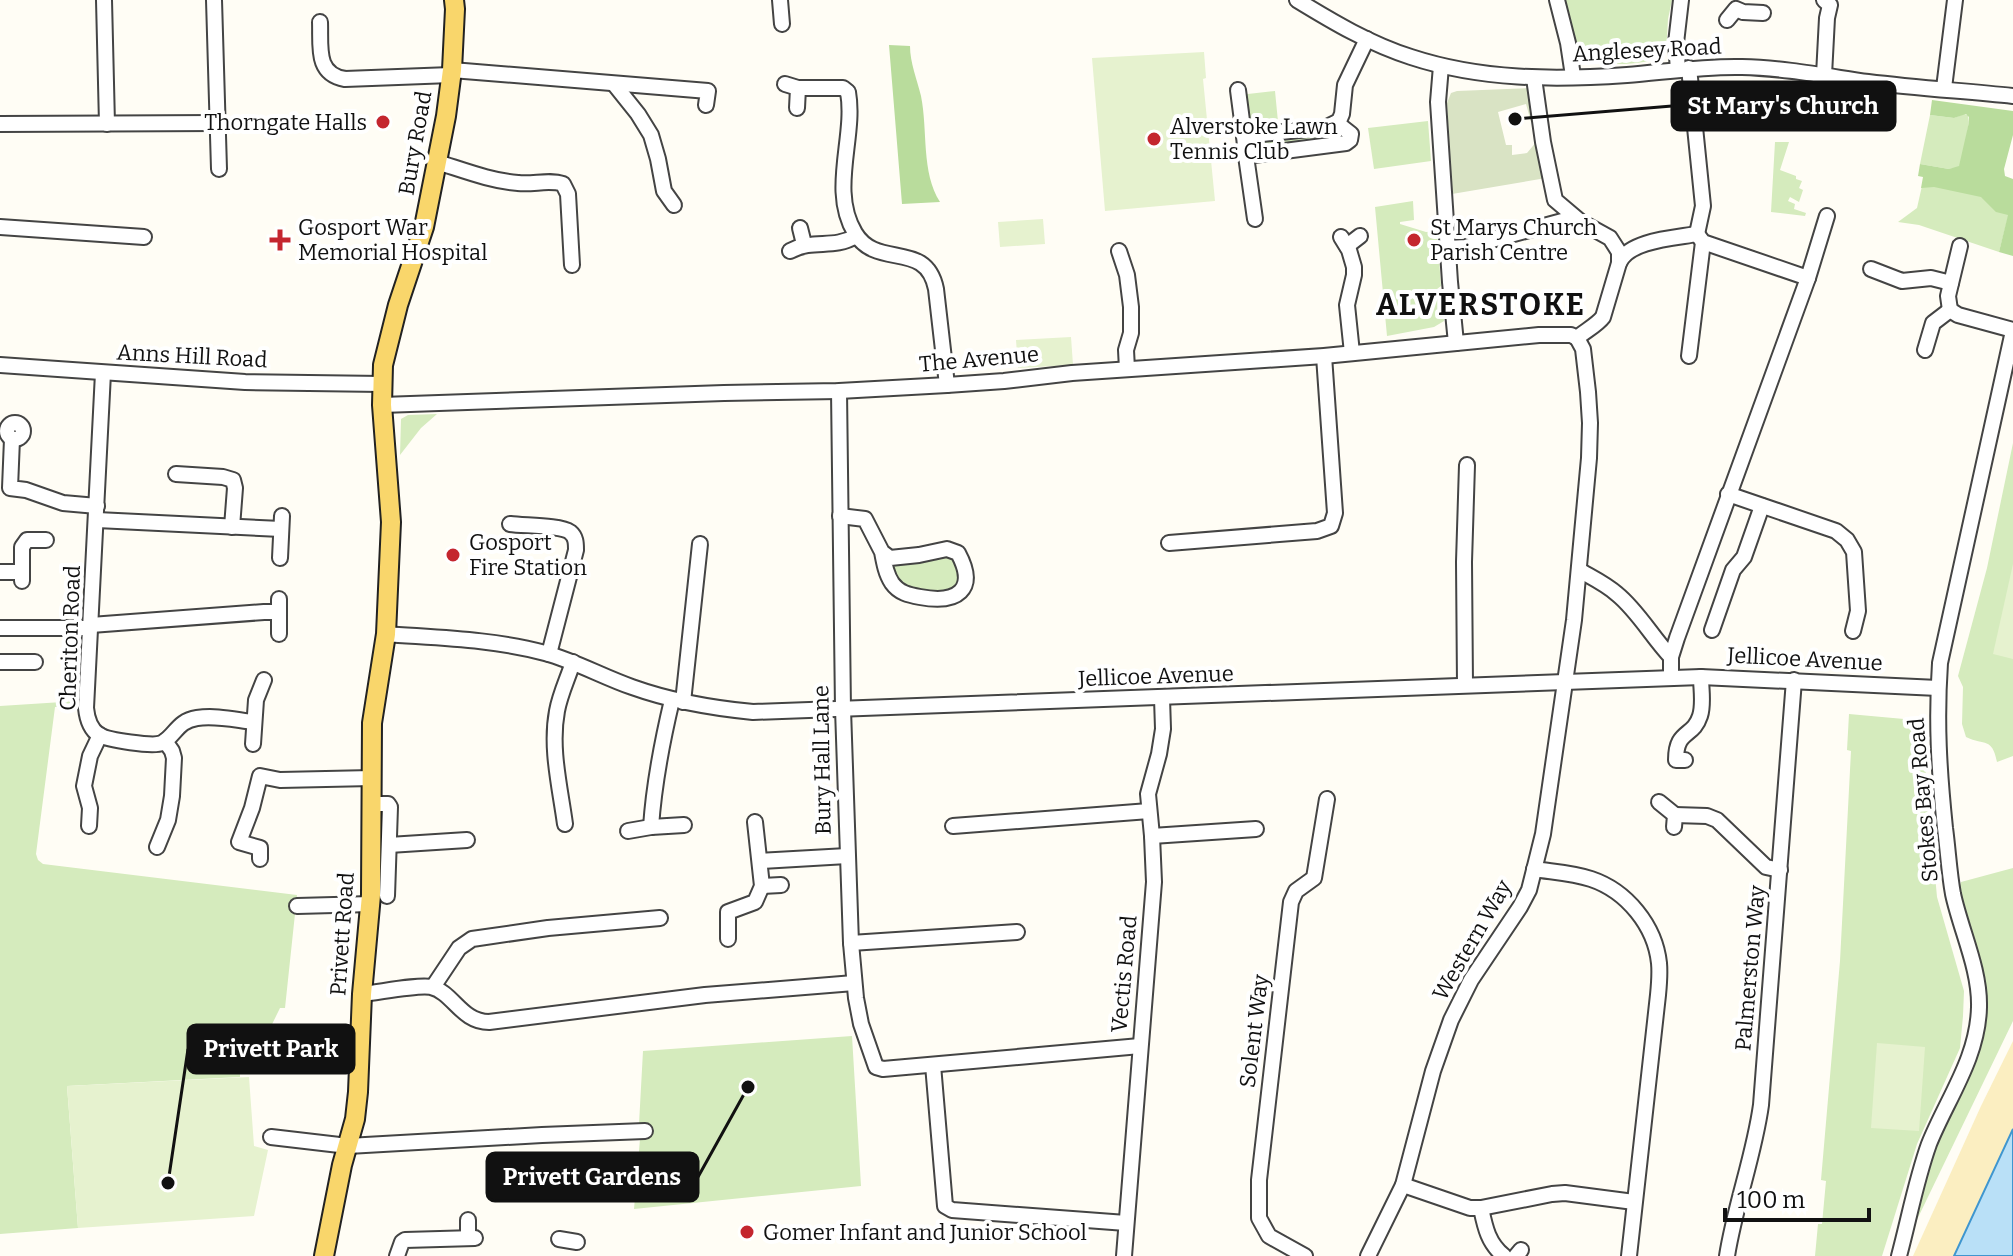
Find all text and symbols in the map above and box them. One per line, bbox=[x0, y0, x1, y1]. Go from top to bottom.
street label: Anglesey Road bbox=[1572, 33, 1722, 67]
callout: St Mary's Church bbox=[1672, 82, 1895, 130]
street label: Bury Road bbox=[393, 89, 437, 197]
text: St Mary's Church bbox=[1687, 92, 1879, 120]
place label: Thorngate Halls bbox=[204, 109, 367, 136]
marker: Thorngate Halls bbox=[374, 113, 392, 131]
place label: Alverstoke Lawn Tennis Club bbox=[1170, 113, 1338, 165]
marker: Alverstoke Lawn Tennis Club bbox=[1145, 130, 1163, 148]
place label: Gosport War Memorial Hospital bbox=[298, 214, 487, 266]
place label: St Marys Church Parish Centre bbox=[1430, 214, 1598, 266]
marker: Gosport War Memorial Hospital bbox=[269, 229, 291, 251]
marker: St Marys Church Parish Centre bbox=[1405, 231, 1423, 249]
district label: ALVERSTOKE bbox=[1376, 287, 1586, 323]
street label: Anns Hill Road bbox=[116, 339, 268, 373]
street label: The Avenue bbox=[918, 340, 1040, 378]
place label: Gosport Fire Station bbox=[469, 529, 587, 581]
marker: Gosport Fire Station bbox=[444, 546, 462, 564]
street label: Cheriton Road bbox=[54, 565, 86, 711]
street label: Jellicoe Avenue bbox=[1726, 641, 1883, 677]
street label: Jellicoe Avenue bbox=[1077, 660, 1234, 692]
street label: Bury Hall Lane bbox=[807, 685, 837, 835]
street label: Stokes Bay Road bbox=[1902, 717, 1944, 883]
street label: Privett Road bbox=[324, 871, 360, 997]
street label: Western Way bbox=[1427, 875, 1518, 1005]
street label: Palmerston Way bbox=[1729, 884, 1771, 1052]
street label: Vectis Road bbox=[1105, 914, 1143, 1034]
street label: Solent Way bbox=[1234, 972, 1274, 1089]
callout: Privett Park bbox=[188, 1025, 354, 1073]
text: Privett Park bbox=[204, 1035, 339, 1063]
callout: Privett Gardens bbox=[487, 1153, 698, 1201]
text: Privett Gardens bbox=[503, 1163, 681, 1191]
scale bar bbox=[1725, 1172, 1869, 1222]
text: 100 m bbox=[1737, 1186, 1805, 1214]
place label: Gomer Infant and Junior School bbox=[763, 1219, 1087, 1246]
marker: Gomer Infant and Junior School bbox=[738, 1223, 756, 1241]

